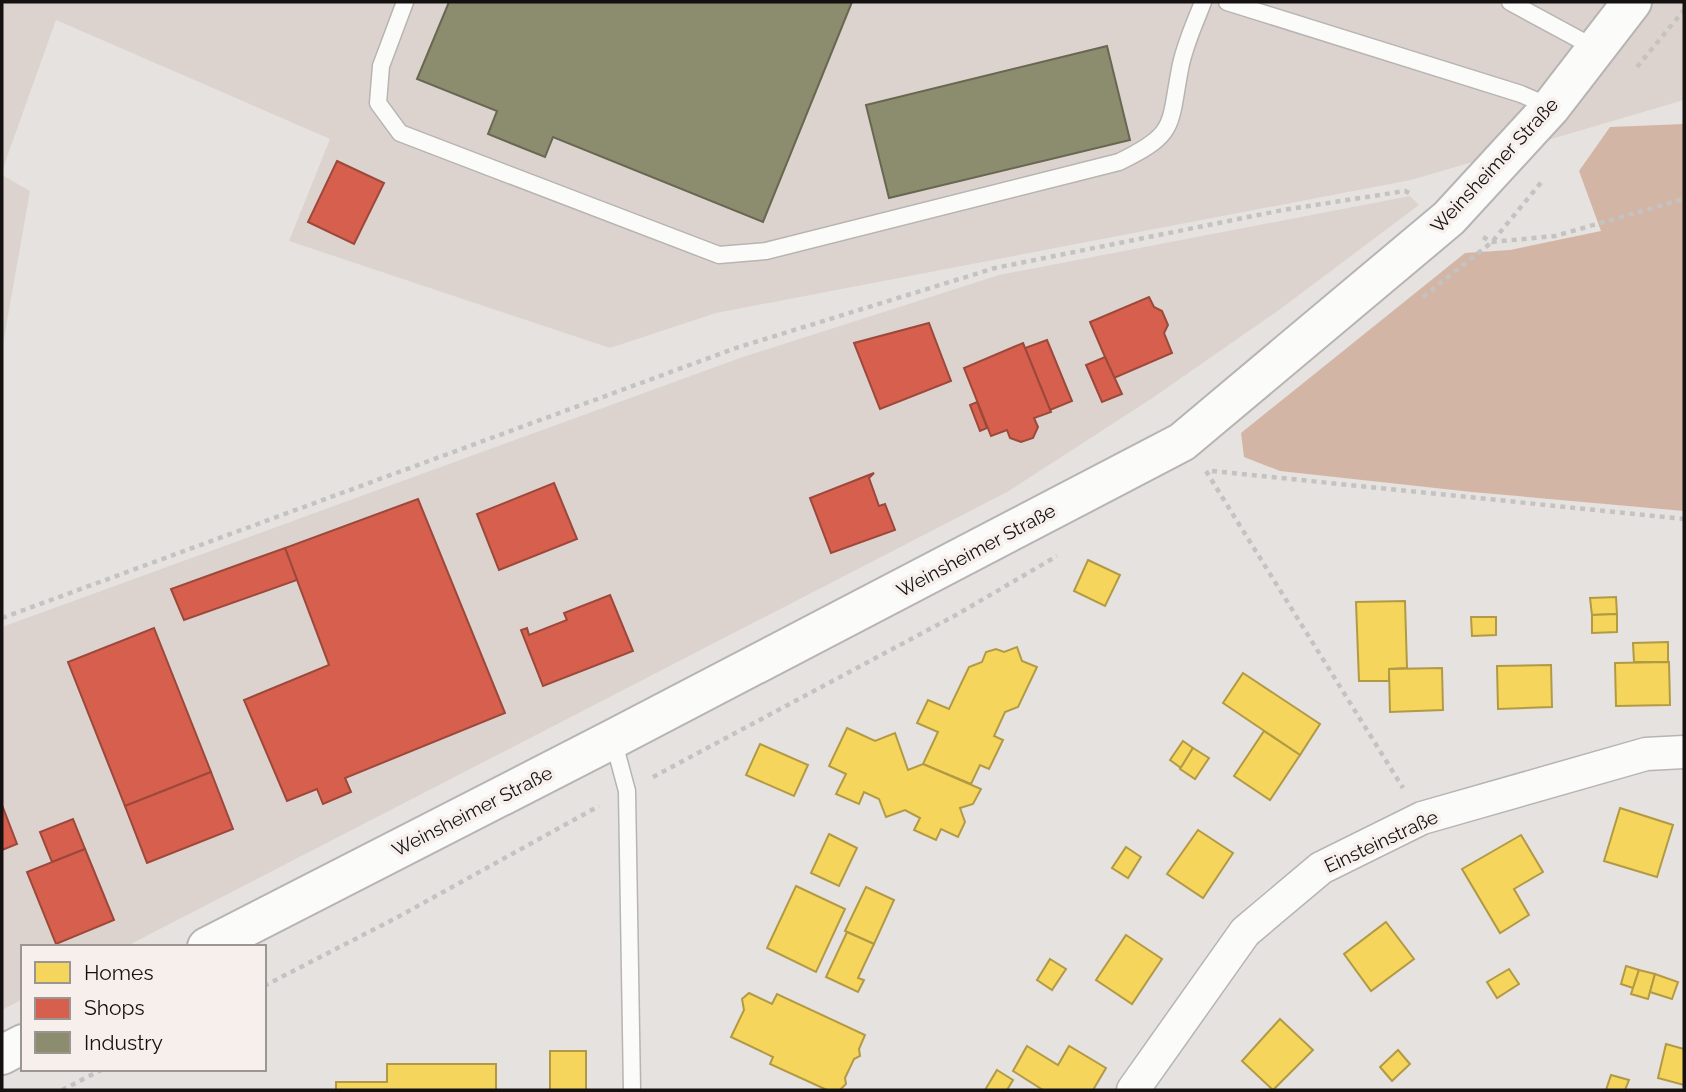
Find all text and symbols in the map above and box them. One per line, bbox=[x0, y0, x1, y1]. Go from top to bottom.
street label: Weinsheimer Straße bbox=[1426, 93, 1562, 237]
street label: Weinsheimer Straße bbox=[893, 499, 1059, 601]
street label: Weinsheimer Straße bbox=[388, 761, 556, 861]
street label: Einsteinstraße bbox=[1321, 805, 1441, 877]
legend bbox=[21, 945, 266, 1071]
text: Homes bbox=[84, 960, 154, 985]
text: Shops bbox=[84, 995, 145, 1020]
text: Industry bbox=[84, 1030, 163, 1055]

